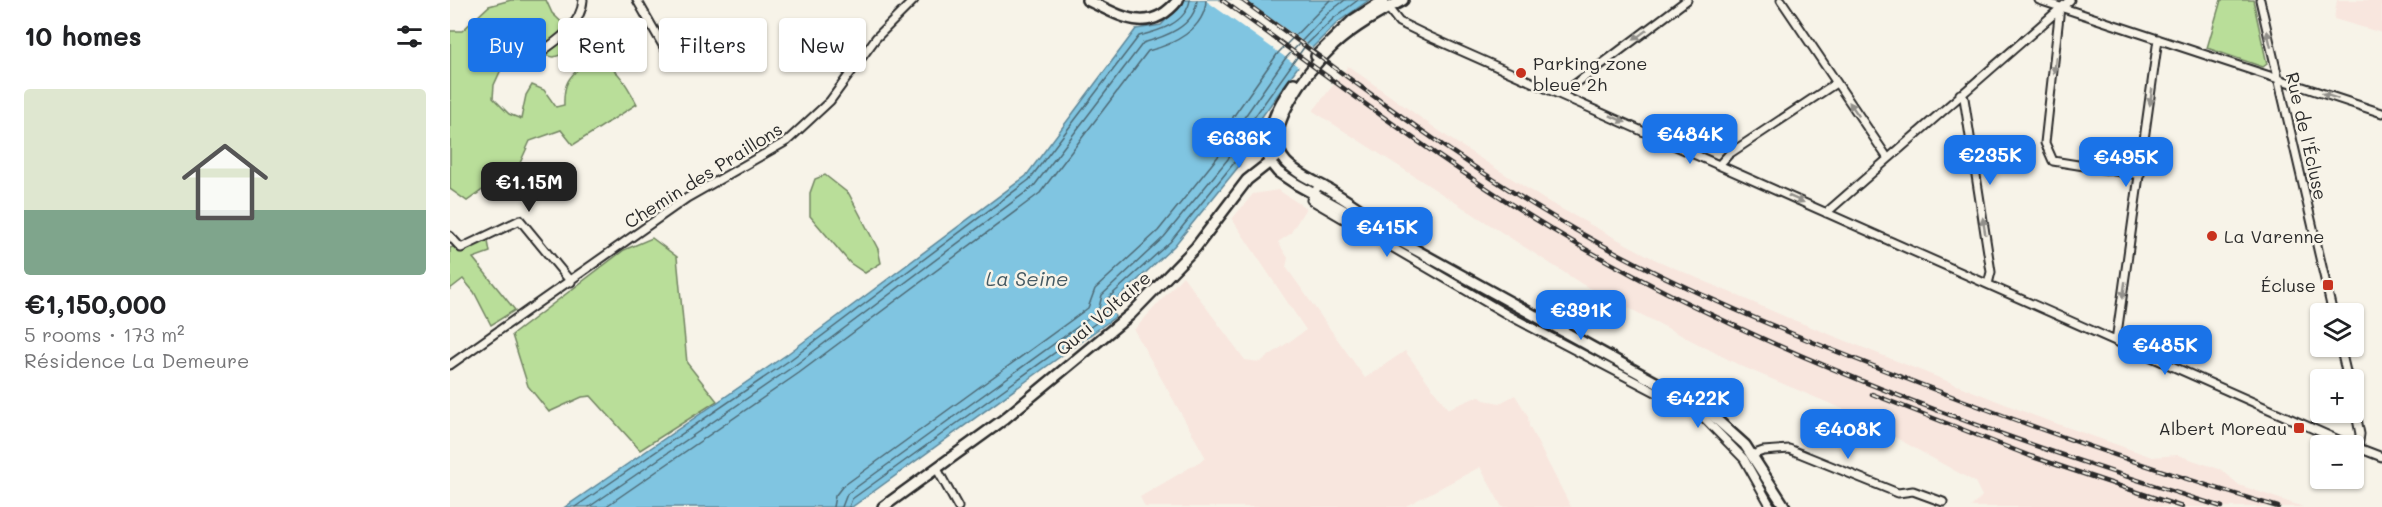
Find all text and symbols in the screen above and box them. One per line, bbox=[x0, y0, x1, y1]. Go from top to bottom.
chip: Buy bbox=[468, 18, 546, 72]
chip: Rent bbox=[558, 18, 647, 72]
chip: Filters bbox=[659, 18, 767, 72]
chip: New bbox=[779, 18, 866, 72]
text: 10 homes bbox=[24, 19, 142, 53]
icon: filters bbox=[393, 20, 426, 53]
one-way arrow bbox=[1632, 28, 1648, 41]
one-way arrow bbox=[2263, 30, 2273, 49]
place label: Parking zone bleue 2h bbox=[1533, 51, 1647, 96]
one-way arrow bbox=[2050, 56, 2059, 75]
marker: Parking zone bleue 2h bbox=[1514, 66, 1528, 80]
street label: Rue de l'Écluse bbox=[2281, 70, 2333, 202]
one-way arrow bbox=[2147, 88, 2156, 107]
one-way arrow bbox=[2321, 91, 2339, 100]
one-way arrow bbox=[1848, 102, 1860, 118]
one-way arrow bbox=[1609, 114, 1627, 124]
pin: €484K bbox=[1648, 114, 1732, 165]
street label: Chemin des Praillons bbox=[619, 117, 787, 233]
pin: €636K bbox=[1197, 118, 1281, 169]
text: €484K bbox=[1656, 120, 1724, 146]
text: €636K bbox=[1206, 124, 1272, 150]
icon: home bbox=[171, 128, 279, 236]
pin: €235K bbox=[1948, 135, 2032, 186]
pin: €495K bbox=[2084, 137, 2168, 188]
text: €235K bbox=[1958, 141, 2022, 167]
text: €495K bbox=[2093, 143, 2159, 169]
pin: €1.15M bbox=[480, 162, 578, 213]
text: €1.15M bbox=[495, 168, 563, 194]
one-way arrow bbox=[1787, 195, 1804, 204]
pin: €415K bbox=[1345, 207, 1429, 258]
text: €415K bbox=[1356, 213, 1418, 239]
one-way arrow bbox=[1979, 216, 1988, 235]
place label: La Varenne bbox=[2224, 224, 2325, 248]
marker: La Varenne bbox=[2205, 229, 2219, 243]
water label: La Seine bbox=[986, 265, 1068, 291]
street label: Quai Voltaire bbox=[1051, 265, 1155, 361]
place label: Écluse bbox=[2261, 273, 2316, 297]
marker: Écluse bbox=[2321, 278, 2335, 292]
one-way arrow bbox=[2119, 281, 2129, 300]
text: €1,150,000 bbox=[24, 287, 166, 321]
pin: €391K bbox=[1539, 290, 1623, 341]
text: €391K bbox=[1550, 296, 1612, 322]
map controls bbox=[2310, 303, 2364, 489]
button: layers bbox=[2310, 303, 2364, 357]
text: 5 rooms · 173 m² bbox=[24, 321, 185, 347]
pin: €485K bbox=[2123, 325, 2207, 376]
text: €485K bbox=[2132, 331, 2198, 357]
text: Résidence La Demeure bbox=[24, 347, 249, 373]
button: + bbox=[2310, 369, 2364, 423]
pin: €422K bbox=[1656, 378, 1740, 429]
text: €422K bbox=[1666, 384, 1730, 410]
pin: €408K bbox=[1806, 409, 1890, 460]
text: €408K bbox=[1814, 415, 1882, 441]
place label: Albert Moreau bbox=[2158, 416, 2287, 440]
marker: Albert Moreau bbox=[2292, 421, 2306, 435]
button: − bbox=[2310, 435, 2364, 489]

